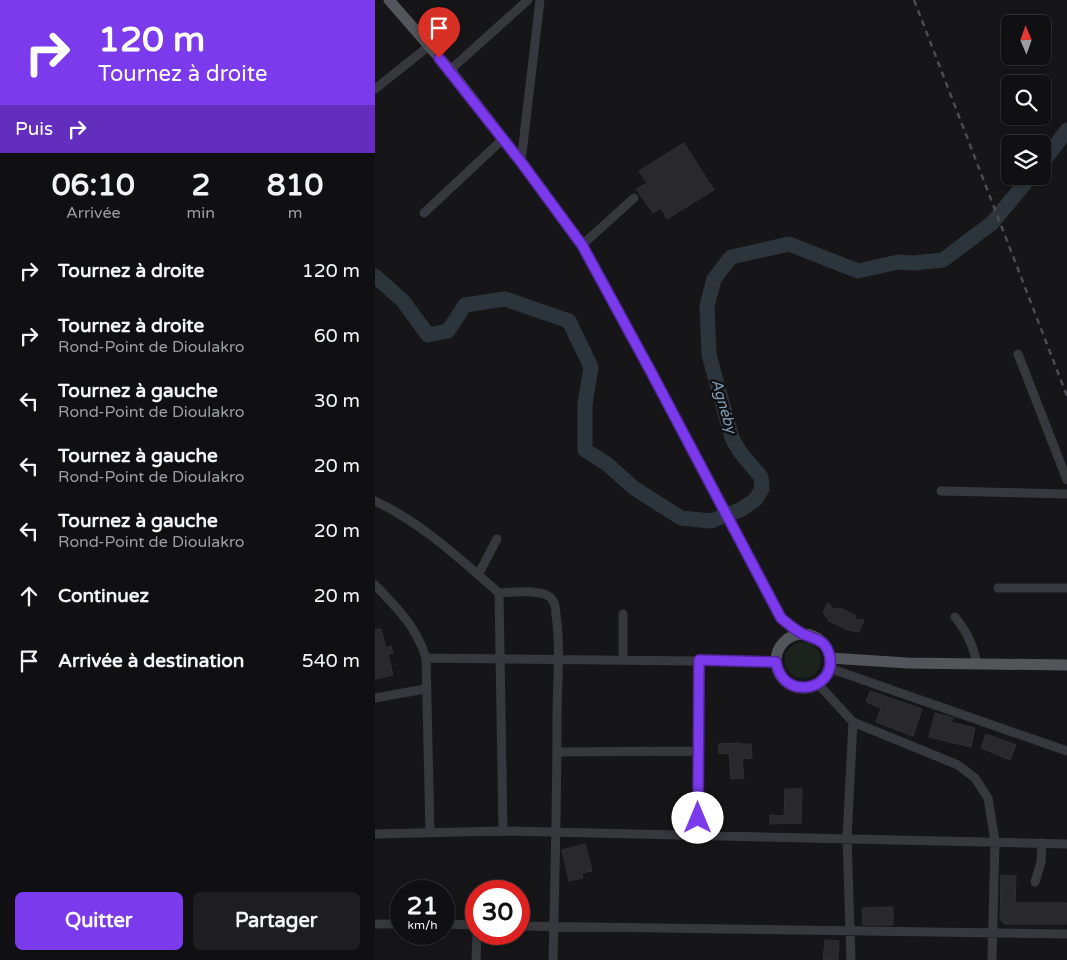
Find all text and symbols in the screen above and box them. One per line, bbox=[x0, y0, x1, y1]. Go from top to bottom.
pin bbox=[418, 7, 460, 58]
icon: arrive bbox=[425, 14, 453, 42]
north arrow bbox=[1001, 15, 1051, 65]
map controls bbox=[1001, 15, 1051, 185]
text: 120 m bbox=[98, 19, 205, 61]
icon: right bbox=[15, 20, 80, 85]
text: Tournez à droite bbox=[98, 61, 267, 87]
button: search bbox=[1001, 75, 1051, 125]
icon: right bbox=[63, 115, 91, 143]
text: Puis bbox=[15, 118, 53, 140]
button: layers bbox=[1001, 135, 1051, 185]
text: 06:10 bbox=[52, 167, 135, 204]
text: 2 bbox=[191, 167, 210, 204]
text: 810 bbox=[267, 167, 323, 204]
text: Arrivée bbox=[66, 203, 121, 223]
text: min bbox=[187, 203, 215, 223]
text: m bbox=[288, 203, 302, 223]
icon: right bbox=[15, 257, 43, 285]
text: Tournez à droite bbox=[58, 260, 204, 282]
text: 120 m bbox=[302, 260, 360, 282]
text: Tournez à droite bbox=[58, 315, 204, 337]
icon: right bbox=[15, 322, 43, 350]
text: 60 m bbox=[314, 325, 360, 347]
text: Rond-Point de Dioulakro bbox=[58, 337, 245, 357]
water label: Agnéby bbox=[708, 377, 741, 437]
text: Tournez à gauche bbox=[58, 380, 218, 402]
icon: left bbox=[15, 387, 43, 415]
text: 30 m bbox=[314, 390, 360, 412]
text: Rond-Point de Dioulakro bbox=[58, 402, 245, 422]
text: Tournez à gauche bbox=[58, 445, 218, 467]
icon: left bbox=[15, 452, 43, 480]
text: 20 m bbox=[314, 455, 360, 477]
text: Rond-Point de Dioulakro bbox=[58, 467, 245, 487]
text: Tournez à gauche bbox=[58, 510, 218, 532]
icon: left bbox=[15, 517, 43, 545]
text: 20 m bbox=[314, 520, 360, 542]
text: Rond-Point de Dioulakro bbox=[58, 532, 245, 552]
icon: ahead bbox=[15, 582, 43, 610]
text: Continuez bbox=[58, 585, 149, 607]
text: 20 m bbox=[314, 585, 360, 607]
icon: arrive bbox=[15, 647, 43, 675]
text: Arrivée à destination bbox=[58, 650, 244, 672]
text: 540 m bbox=[302, 650, 360, 672]
position arrow bbox=[671, 791, 723, 843]
speed limit sign: 30 bbox=[465, 880, 530, 945]
text: 21 bbox=[407, 891, 438, 921]
button: Quitter bbox=[15, 892, 183, 950]
button: Partager bbox=[193, 892, 360, 950]
text: km/h bbox=[407, 918, 438, 932]

